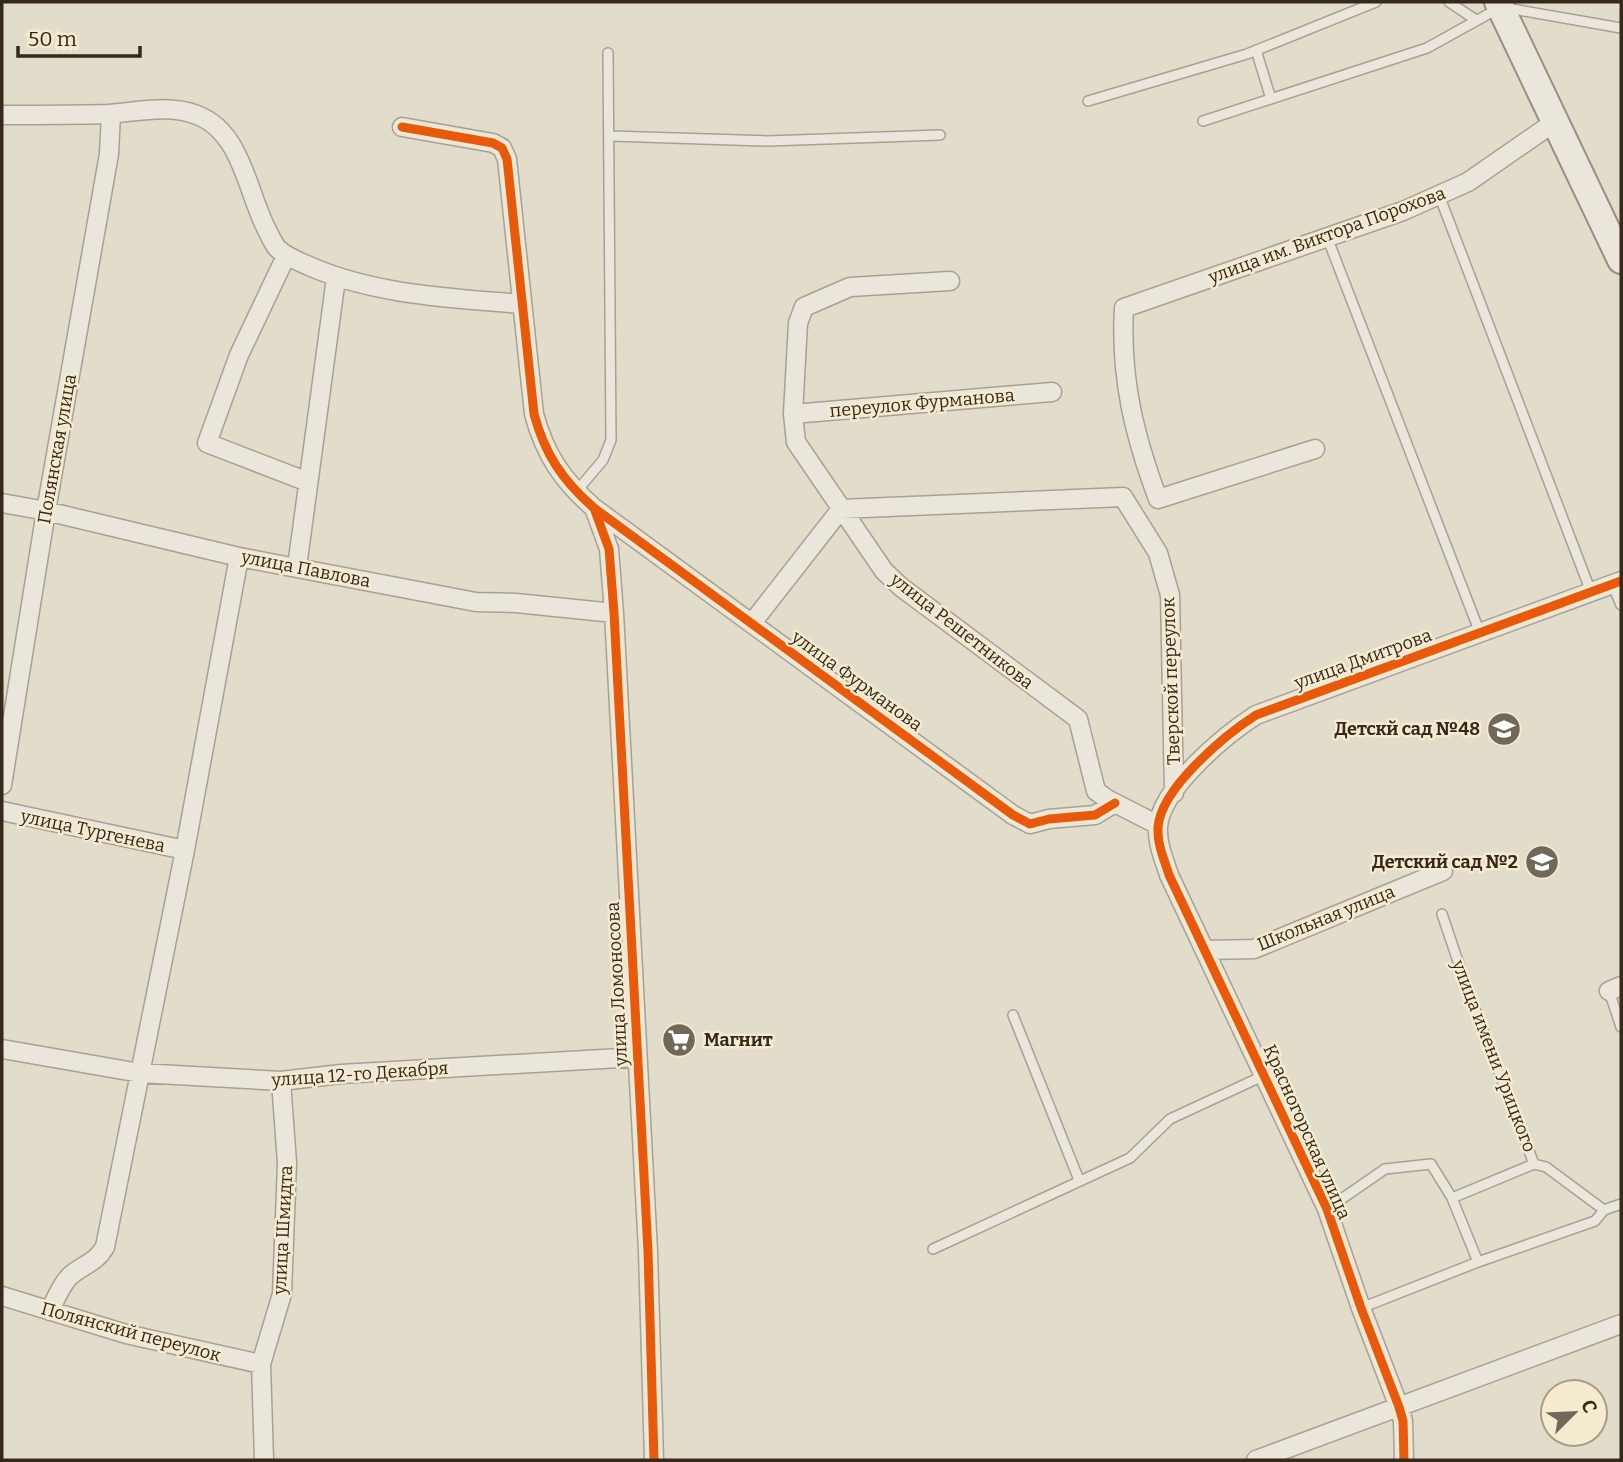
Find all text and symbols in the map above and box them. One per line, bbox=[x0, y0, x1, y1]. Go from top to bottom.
scale bar bbox=[18, 14, 140, 58]
text: 50 m bbox=[28, 26, 77, 52]
street label: улица им. Виктора Порохова bbox=[1205, 182, 1449, 289]
street label: Полянская улица bbox=[33, 372, 81, 526]
street label: переулок Фурманова bbox=[828, 384, 1016, 422]
street label: улица Павлова bbox=[238, 545, 373, 592]
street label: улица Решетникова bbox=[885, 568, 1038, 694]
street label: Тверской переулок bbox=[1157, 596, 1185, 765]
street label: улица Дмитрова bbox=[1290, 624, 1435, 694]
street label: улица Фурманова bbox=[786, 625, 927, 736]
school or university icon: Детскй сад №48 bbox=[1485, 710, 1523, 748]
place label: Детскй сад №48 bbox=[1334, 718, 1480, 740]
street label: улица Тургенева bbox=[18, 805, 167, 857]
school or university icon: Детский сад №2 bbox=[1523, 843, 1561, 881]
place label: Детский сад №2 bbox=[1372, 851, 1518, 873]
street label: Школьная улица bbox=[1254, 880, 1398, 956]
street label: улица Ломоносова bbox=[602, 901, 632, 1068]
street label: улица имени Урицкого bbox=[1447, 956, 1541, 1155]
supermarket icon: Магнит bbox=[660, 1021, 698, 1059]
place label: Магнит bbox=[704, 1029, 773, 1051]
street label: Красногорская улица bbox=[1259, 1041, 1356, 1223]
street label: улица 12-го Декабря bbox=[270, 1057, 449, 1091]
street label: улица Шмидта bbox=[269, 1165, 297, 1296]
street label: Полянский переулок bbox=[39, 1297, 224, 1367]
north arrow bbox=[1539, 1378, 1609, 1448]
text: С bbox=[1576, 1396, 1602, 1416]

